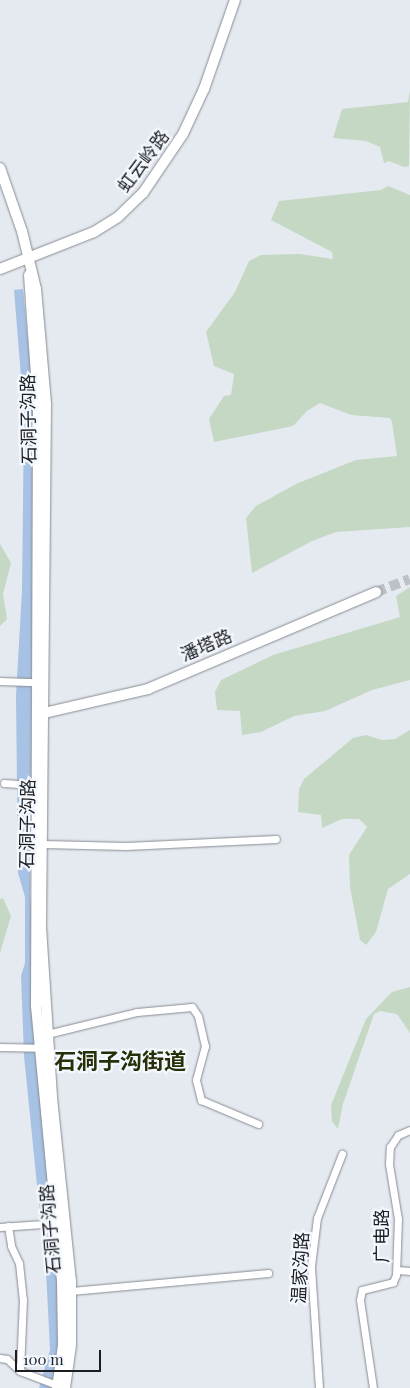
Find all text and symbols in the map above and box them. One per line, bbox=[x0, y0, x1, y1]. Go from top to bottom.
street label: 虹云岭路 bbox=[113, 126, 173, 196]
street label: 石洞子沟路 bbox=[16, 374, 40, 464]
street label: 潘塔路 bbox=[177, 625, 235, 665]
street label: 石洞子沟路 bbox=[15, 779, 39, 869]
district label: 石洞子沟街道 bbox=[54, 1048, 186, 1074]
street label: 石洞子沟路 bbox=[35, 1183, 65, 1275]
street label: 广电路 bbox=[370, 1209, 392, 1263]
street label: 温家沟路 bbox=[287, 1231, 313, 1305]
scale bar bbox=[18, 1340, 104, 1372]
text: 100 m bbox=[23, 1349, 64, 1369]

